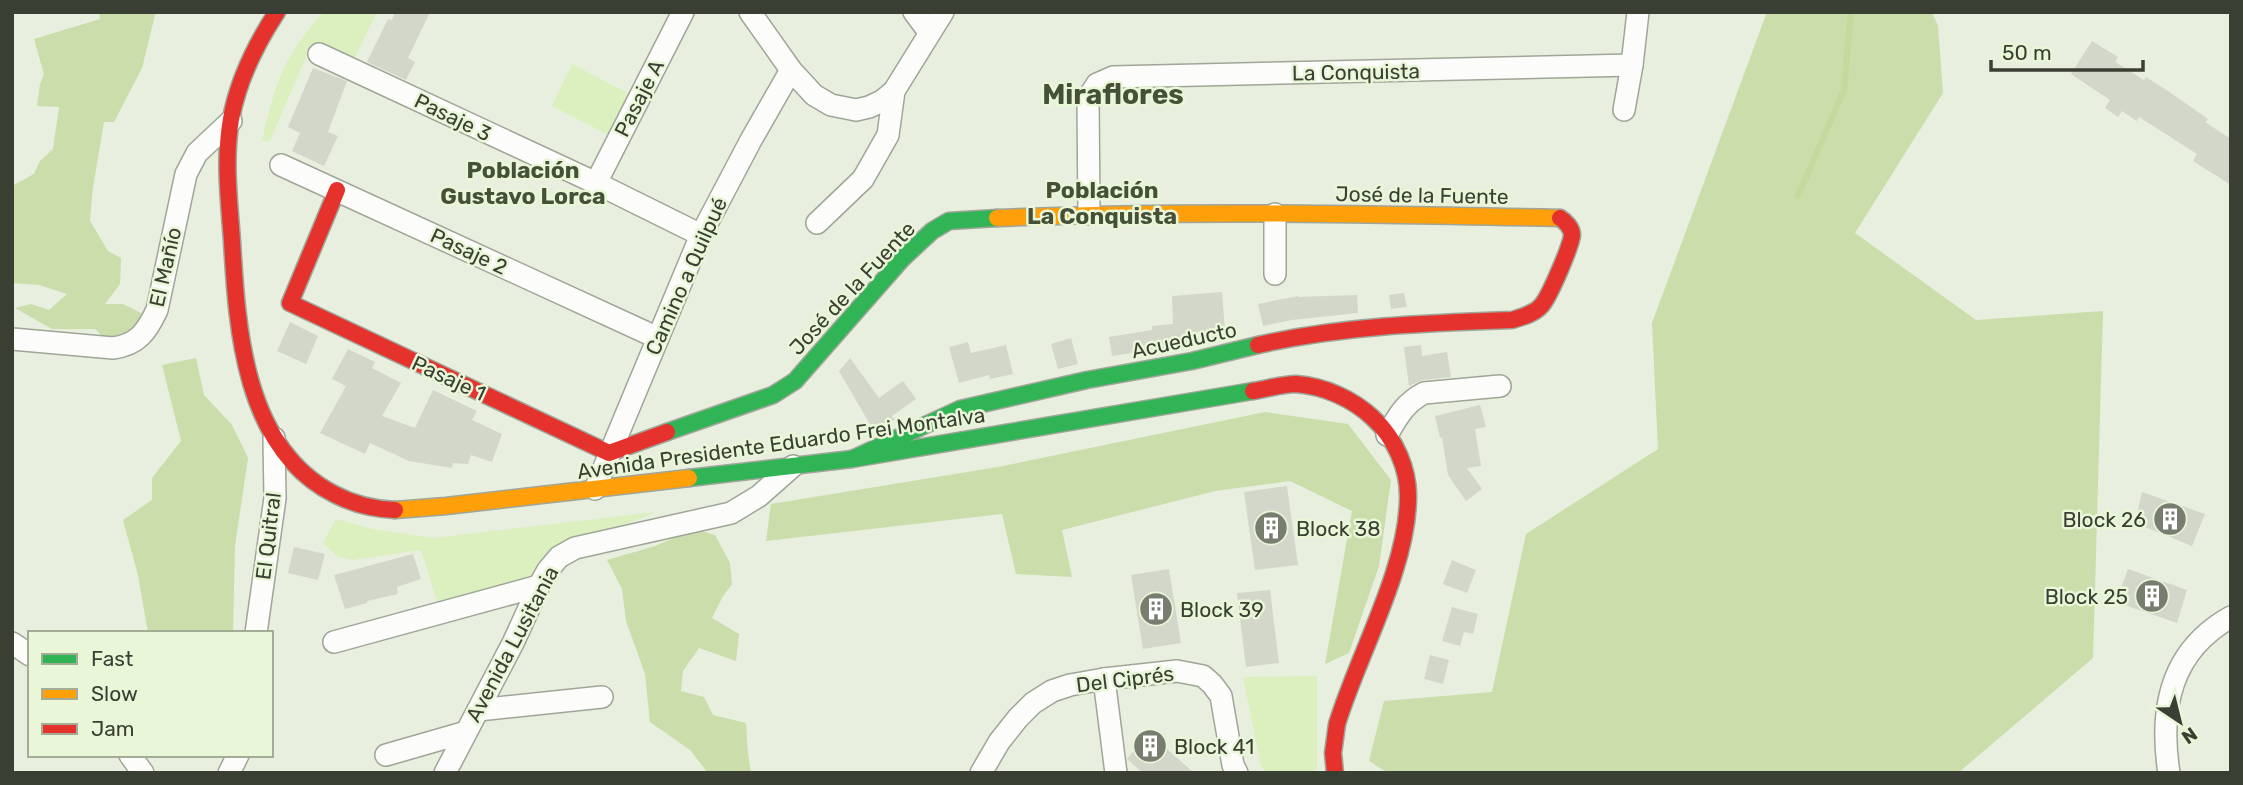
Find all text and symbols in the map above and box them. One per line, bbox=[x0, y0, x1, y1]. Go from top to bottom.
scale bar bbox=[1991, 28, 2143, 72]
text: 50 m bbox=[2002, 40, 2052, 65]
street label: Pasaje A bbox=[609, 55, 669, 141]
street label: La Conquista bbox=[1292, 58, 1420, 86]
district label: Miraflores bbox=[1042, 78, 1184, 111]
street label: Pasaje 3 bbox=[411, 88, 495, 146]
district label: Población Gustavo Lorca bbox=[440, 156, 606, 210]
district label: Población La Conquista bbox=[1027, 176, 1177, 230]
street label: José de la Fuente bbox=[1335, 181, 1509, 209]
street label: Camino a Quilpué bbox=[640, 193, 732, 359]
street label: José de la Fuente bbox=[784, 216, 920, 360]
street label: Pasaje 2 bbox=[427, 222, 511, 280]
street label: El Mañío bbox=[144, 225, 186, 309]
street label: Acueducto bbox=[1129, 317, 1239, 363]
street label: Pasaje 1 bbox=[408, 350, 490, 406]
street label: Avenida Presidente Eduardo Frei Montalva bbox=[575, 402, 987, 484]
street label: El Quitral bbox=[250, 491, 286, 581]
building icon: Block 26 bbox=[2151, 500, 2189, 538]
place label: Block 26 bbox=[2062, 507, 2146, 532]
building icon: Block 38 bbox=[1252, 509, 1290, 547]
place label: Block 38 bbox=[1296, 516, 1381, 541]
street label: Avenida Lusitania bbox=[460, 562, 564, 726]
building icon: Block 25 bbox=[2133, 577, 2171, 615]
place label: Block 25 bbox=[2045, 584, 2128, 609]
building icon: Block 39 bbox=[1137, 590, 1175, 628]
place label: Block 39 bbox=[1180, 597, 1264, 622]
legend bbox=[28, 631, 273, 757]
text: Fast bbox=[91, 646, 133, 671]
street label: Del Ciprés bbox=[1075, 661, 1175, 697]
text: Slow bbox=[91, 681, 138, 706]
north arrow bbox=[2145, 687, 2215, 757]
text: Jam bbox=[91, 716, 135, 741]
text: N bbox=[2177, 722, 2202, 749]
building icon: Block 41 bbox=[1131, 727, 1169, 765]
place label: Block 41 bbox=[1174, 734, 1254, 759]

